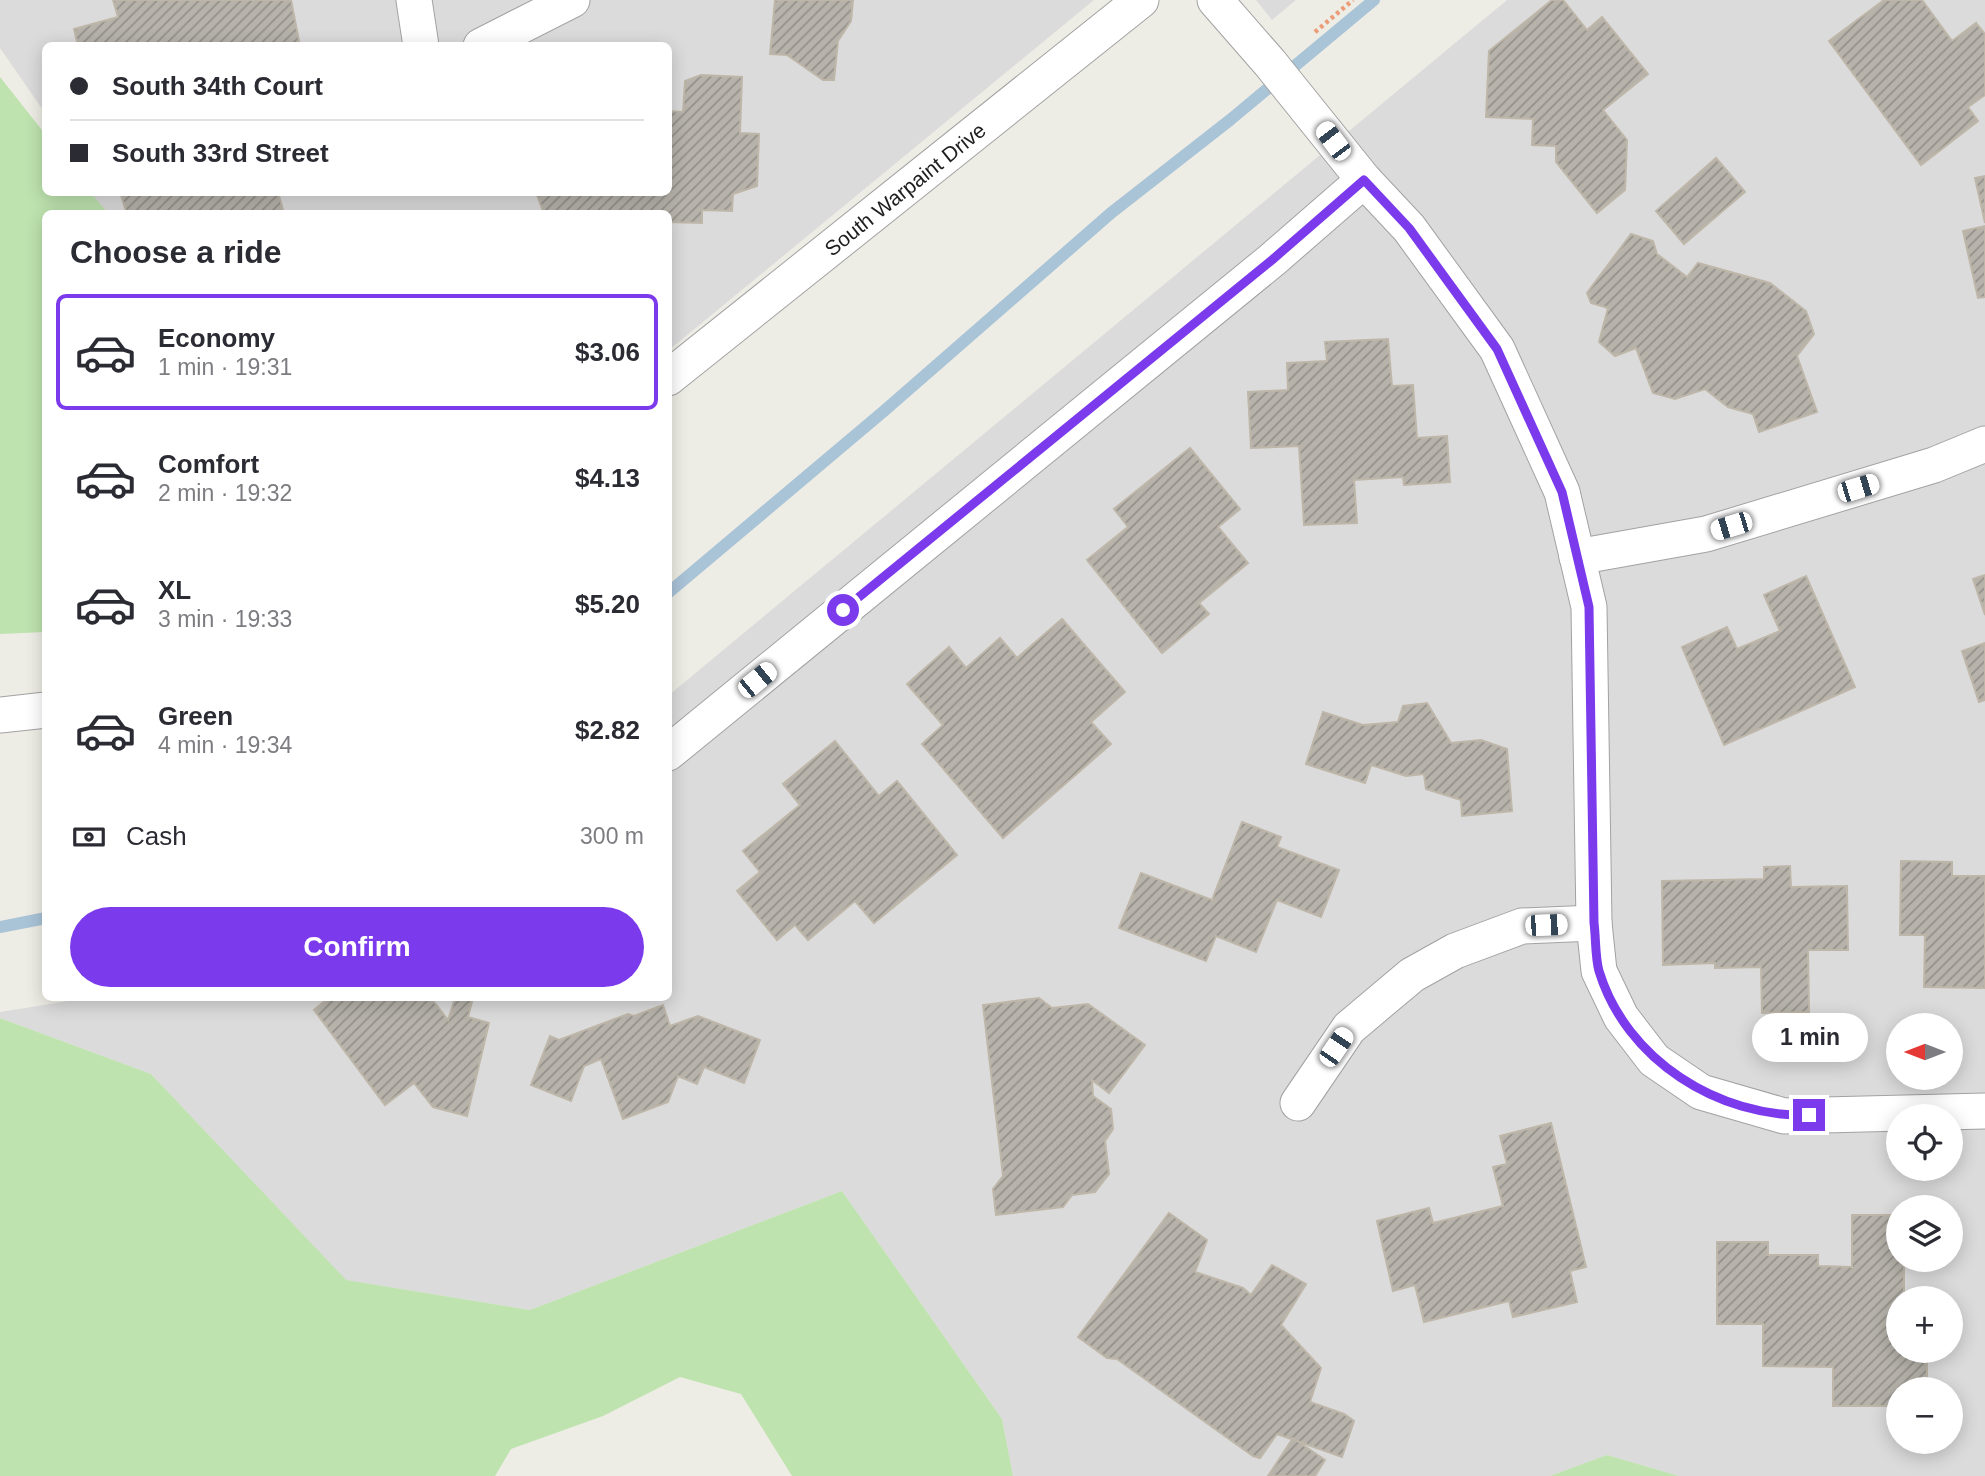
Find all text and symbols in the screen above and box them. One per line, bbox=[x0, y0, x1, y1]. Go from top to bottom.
text: South 34th Court bbox=[112, 71, 323, 101]
street label: South Warpaint Drive bbox=[820, 118, 990, 260]
car bbox=[1312, 118, 1355, 164]
text: South 33rd Street bbox=[112, 138, 329, 168]
text: Choose a ride bbox=[70, 234, 282, 270]
icon: car bbox=[74, 321, 137, 384]
text: Economy bbox=[158, 323, 275, 353]
text: $3.06 bbox=[575, 337, 640, 367]
text: 1 min · 19:31 bbox=[158, 354, 292, 380]
icon: car bbox=[74, 447, 137, 510]
text: Comfort bbox=[158, 449, 259, 479]
text: $4.13 bbox=[575, 463, 640, 493]
car bbox=[1835, 472, 1882, 504]
text: 2 min · 19:32 bbox=[158, 480, 292, 506]
car bbox=[1708, 510, 1755, 542]
icon: car bbox=[74, 573, 137, 636]
text: XL bbox=[158, 575, 191, 605]
text: $5.20 bbox=[575, 589, 640, 619]
route start bbox=[827, 594, 859, 626]
text: 3 min · 19:33 bbox=[158, 606, 292, 632]
car bbox=[735, 659, 780, 701]
icon: car bbox=[74, 699, 137, 762]
text: Green bbox=[158, 701, 233, 731]
text: $2.82 bbox=[575, 715, 640, 745]
text: 4 min · 19:34 bbox=[158, 732, 292, 758]
icon: cash bbox=[70, 818, 108, 856]
text: Cash bbox=[126, 821, 187, 851]
text: 300 m bbox=[580, 823, 644, 849]
button: Confirm bbox=[70, 907, 644, 987]
car bbox=[1525, 914, 1568, 936]
north arrow bbox=[1886, 1013, 1964, 1090]
map controls bbox=[1886, 1013, 1963, 1454]
callout: 1 min bbox=[1751, 1014, 1867, 1062]
car bbox=[1316, 1024, 1357, 1070]
text: 1 min bbox=[1780, 1024, 1840, 1050]
route end bbox=[1793, 1099, 1825, 1131]
button: locate bbox=[1886, 1104, 1963, 1181]
button: layers bbox=[1886, 1195, 1963, 1272]
button: + bbox=[1886, 1286, 1963, 1363]
button: − bbox=[1886, 1377, 1963, 1454]

